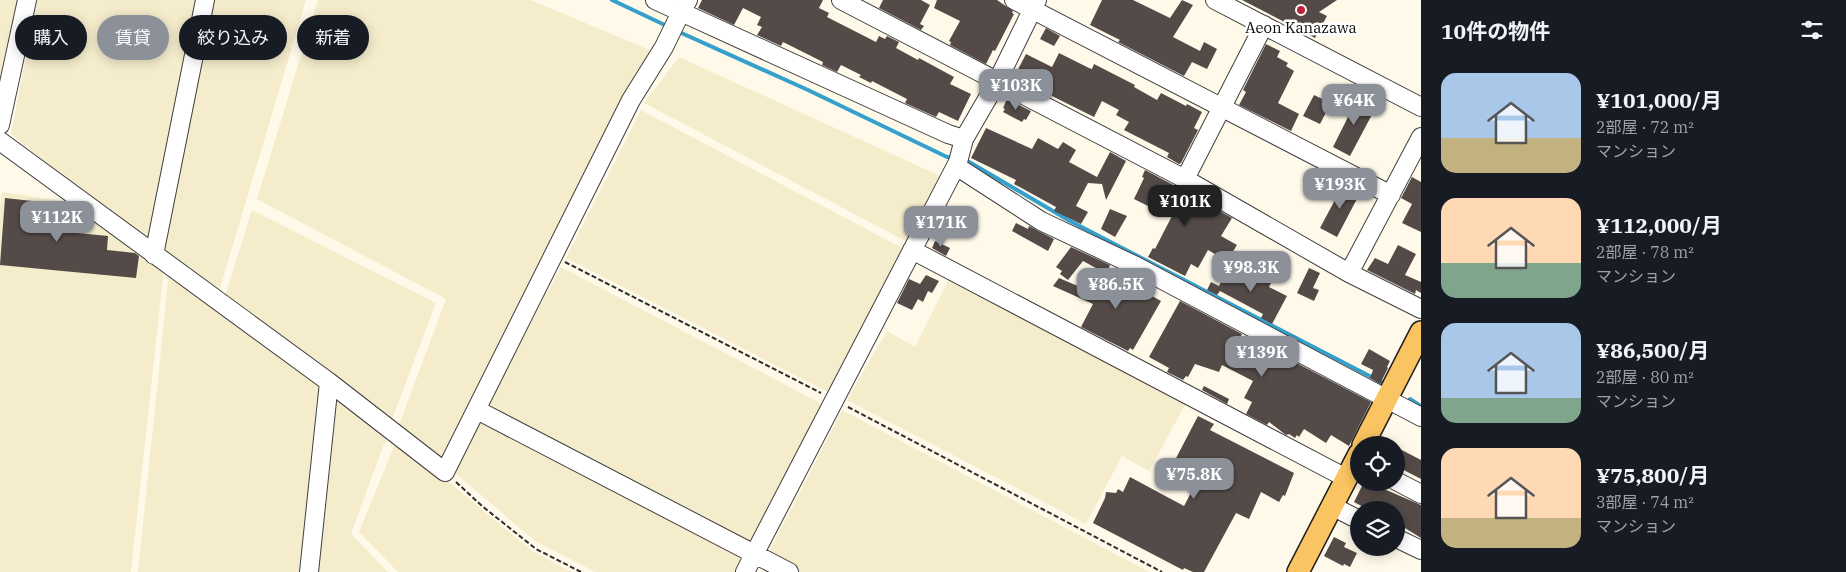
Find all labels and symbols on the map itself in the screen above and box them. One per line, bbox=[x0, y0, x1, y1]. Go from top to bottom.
marker: Aeon Kanazawa bbox=[1295, 4, 1307, 16]
place label: Aeon Kanazawa bbox=[1245, 18, 1357, 37]
pin: ¥103K bbox=[981, 68, 1051, 111]
pin: ¥64K bbox=[1324, 84, 1384, 126]
pin: ¥193K bbox=[1305, 168, 1375, 210]
pin: ¥101K bbox=[1150, 184, 1220, 227]
pin: ¥112K bbox=[22, 200, 92, 243]
pin: ¥171K bbox=[906, 206, 976, 248]
pin: ¥98.3K bbox=[1210, 250, 1292, 293]
pin: ¥86.5K bbox=[1075, 268, 1157, 310]
pin: ¥139K bbox=[1227, 336, 1297, 378]
pin: ¥75.8K bbox=[1153, 458, 1235, 500]

